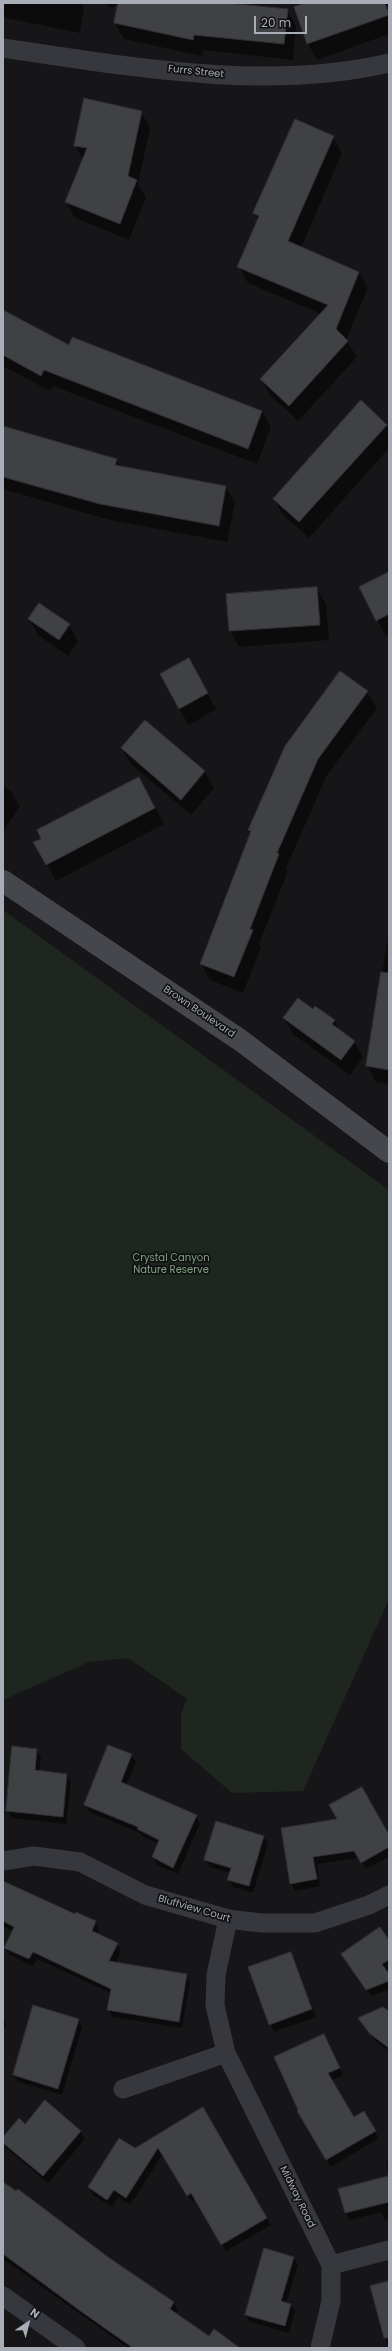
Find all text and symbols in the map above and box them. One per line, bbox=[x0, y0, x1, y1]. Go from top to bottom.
scale bar bbox=[256, 8, 309, 34]
text: 20 m bbox=[261, 14, 291, 31]
street label: Furrs Street bbox=[167, 63, 225, 81]
street label: Brown Boulevard bbox=[161, 984, 237, 1040]
park label: Crystal Canyon Nature Reserve bbox=[132, 1252, 210, 1276]
street label: Bluffview Court bbox=[156, 1893, 232, 1925]
street label: Midway Road bbox=[277, 2164, 317, 2230]
north arrow bbox=[8, 2303, 48, 2343]
text: N bbox=[27, 2304, 43, 2322]

